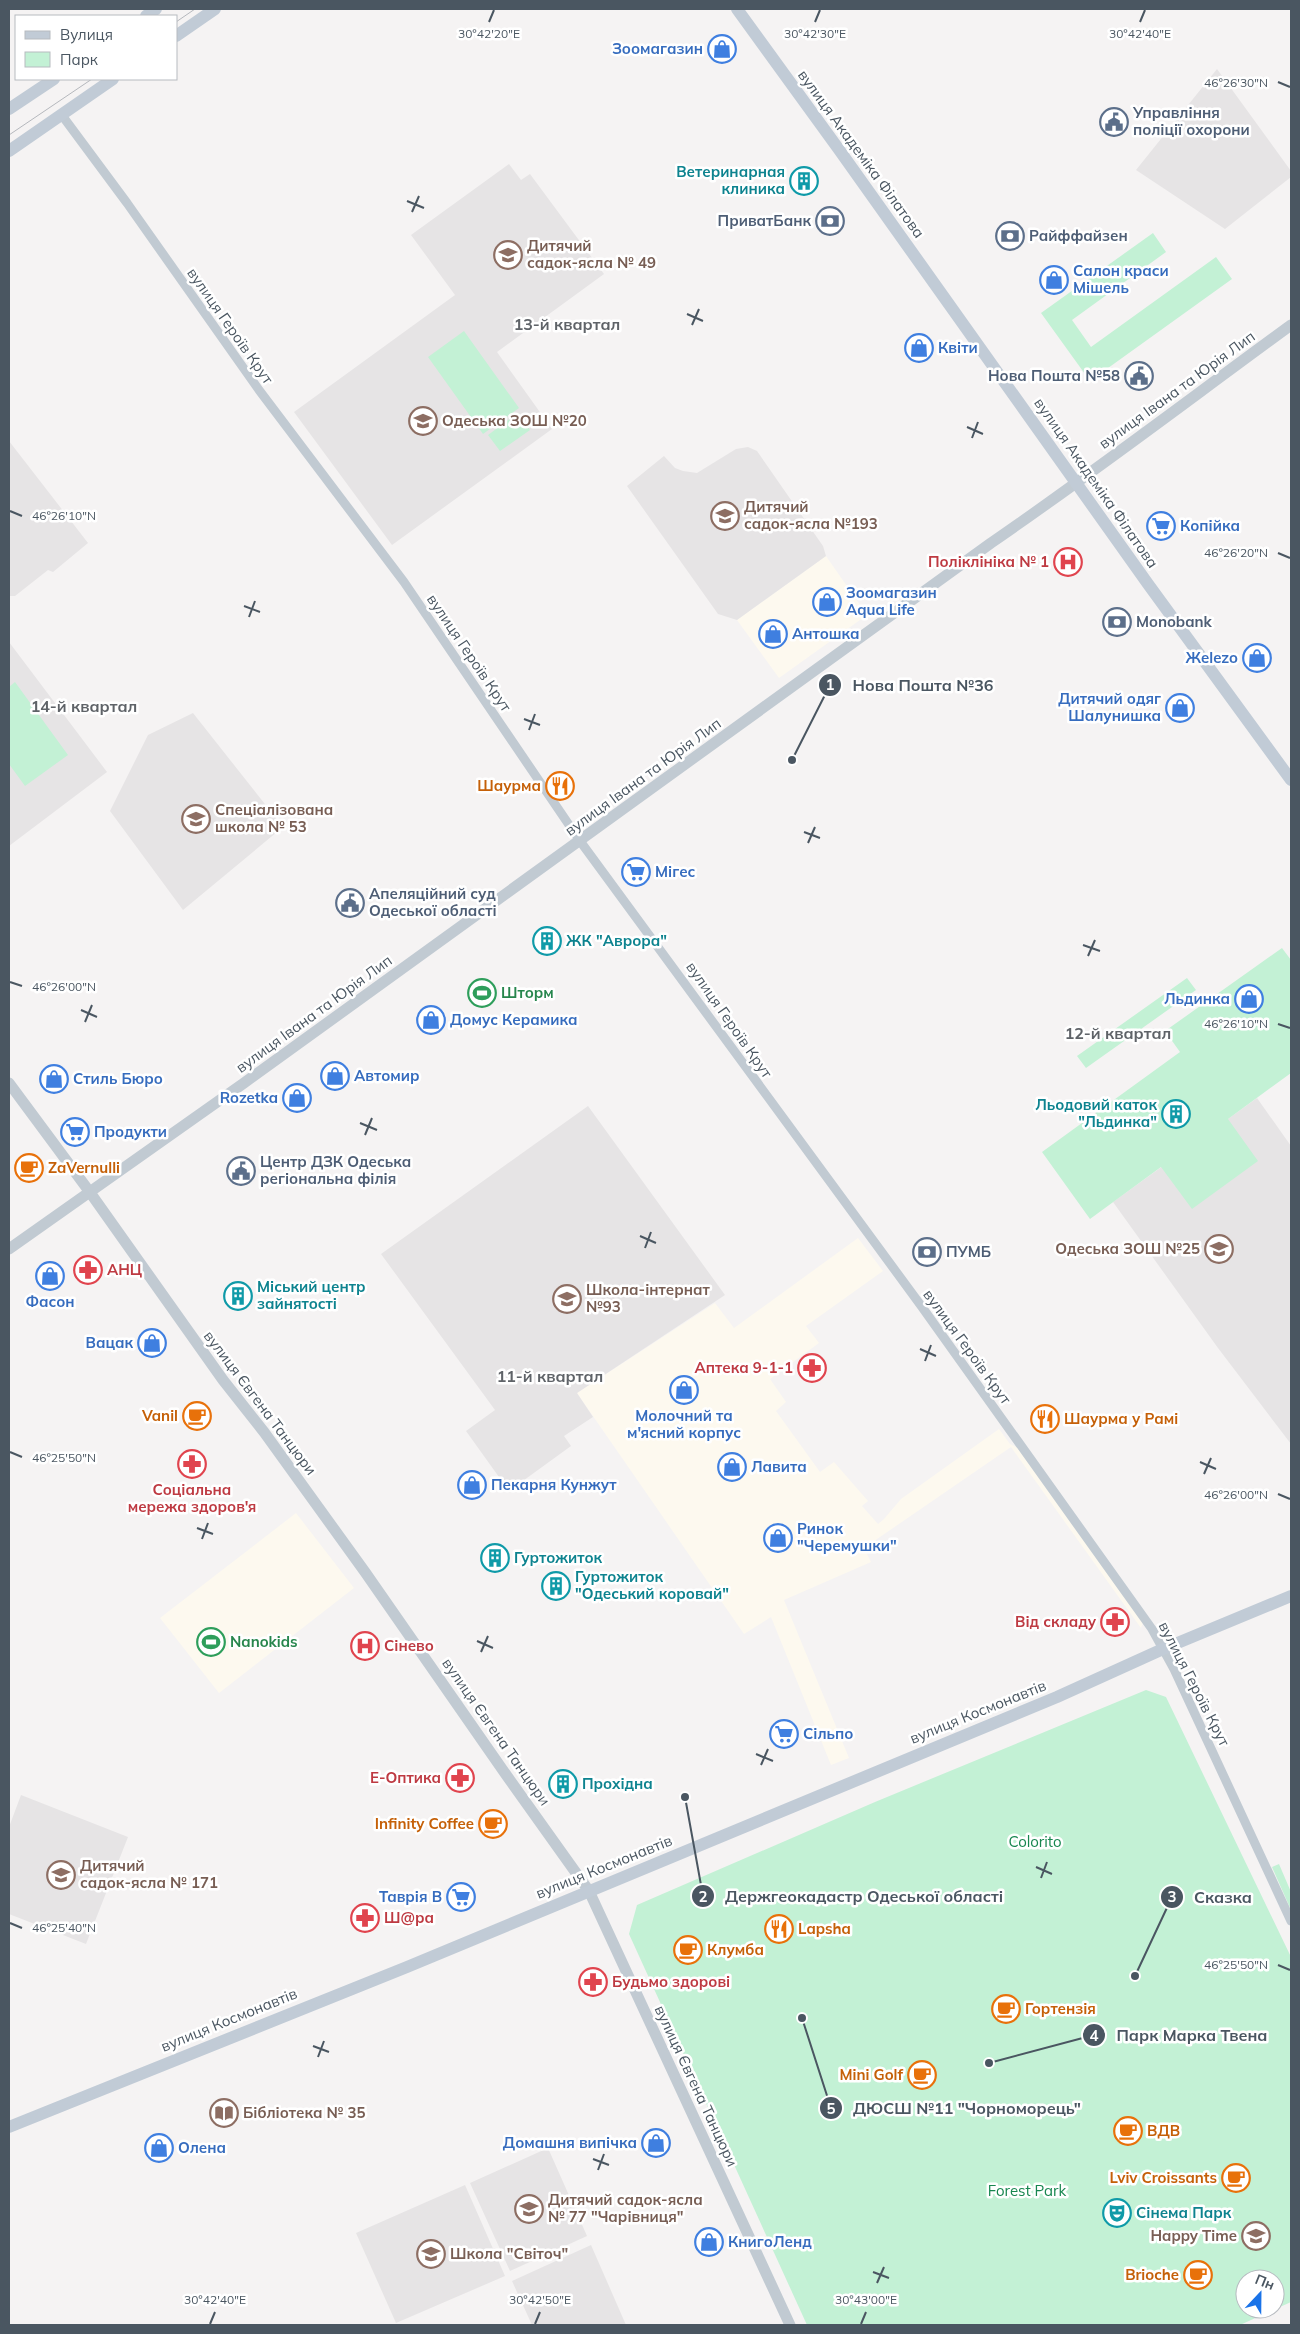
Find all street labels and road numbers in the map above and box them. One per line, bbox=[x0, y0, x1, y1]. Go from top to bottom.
street label: вулиця Академіка Філатова bbox=[794, 66, 929, 242]
street label: вулиця Героїв Крут bbox=[183, 264, 278, 388]
street label: вулиця Івана та Юрія Лип bbox=[1095, 327, 1258, 453]
street label: вулиця Академіка Філатова bbox=[1030, 394, 1163, 571]
street label: вулиця Героїв Крут bbox=[423, 590, 516, 715]
street label: вулиця Івана та Юрія Лип bbox=[561, 714, 724, 840]
street label: вулиця Івана та Юрія Лип bbox=[232, 951, 395, 1077]
street label: вулиця Героїв Крут bbox=[682, 958, 777, 1082]
street label: вулиця Героїв Крут bbox=[919, 1285, 1016, 1408]
street label: вулиця Євгена Танцюри bbox=[200, 1327, 321, 1479]
street label: вулиця Героїв Крут bbox=[1155, 1618, 1234, 1750]
street label: вулиця Євгена Танцюри bbox=[438, 1654, 555, 1809]
street label: вулиця Космонавтів bbox=[907, 1675, 1049, 1748]
street label: вулиця Космонавтів bbox=[533, 1830, 675, 1903]
street label: вулиця Космонавтів bbox=[158, 1983, 300, 2056]
street label: вулиця Євгена Танцюри bbox=[651, 2002, 742, 2170]

